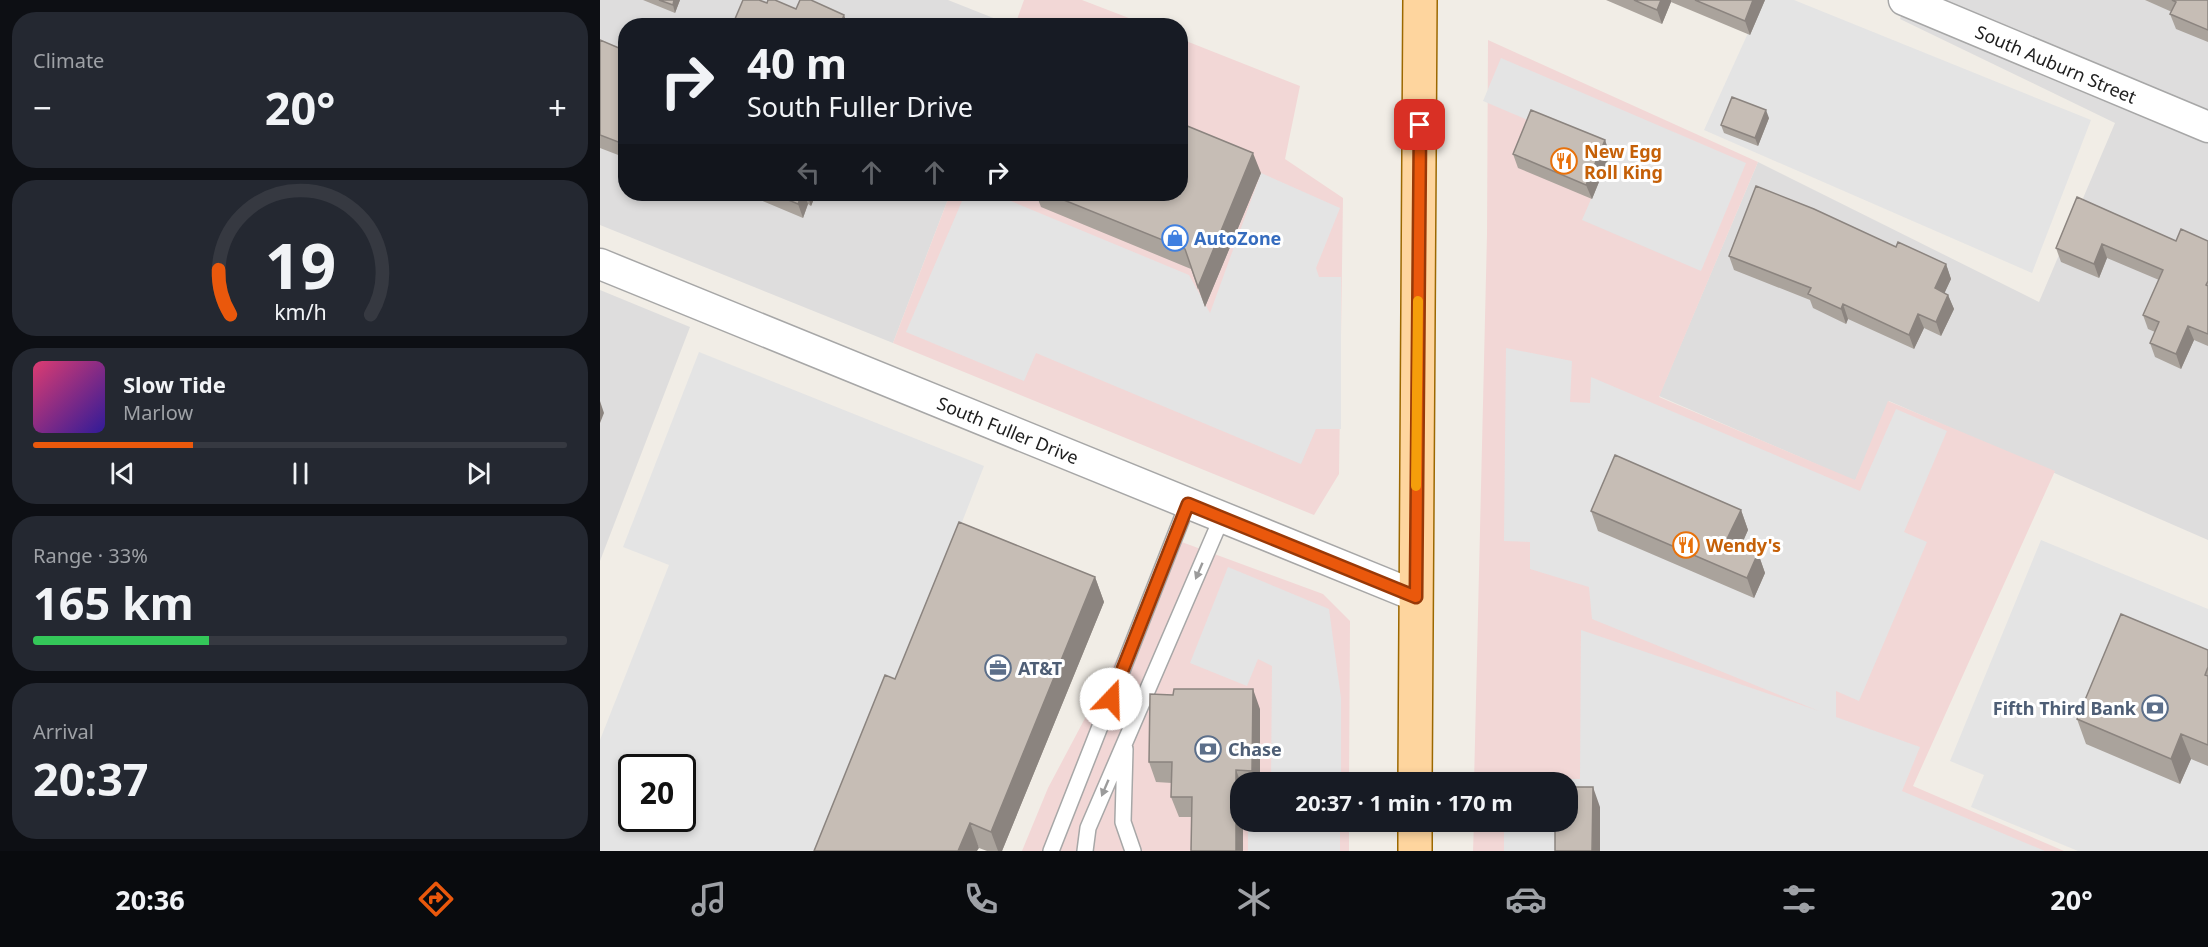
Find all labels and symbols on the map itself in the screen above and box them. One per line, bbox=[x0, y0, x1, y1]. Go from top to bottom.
street label: South Auburn Street bbox=[1972, 19, 2141, 109]
pin bbox=[1394, 99, 1445, 150]
place label: New Egg Roll King bbox=[1584, 139, 1663, 184]
restaurant icon: New Egg Roll King bbox=[1549, 146, 1579, 176]
shop icon: AutoZone bbox=[1160, 223, 1190, 253]
place label: AutoZone bbox=[1194, 226, 1281, 250]
street label: South Fuller Drive bbox=[934, 391, 1082, 469]
restaurant icon: Wendy's bbox=[1671, 530, 1701, 560]
place label: Wendy's bbox=[1706, 533, 1781, 557]
one-way arrow bbox=[1194, 562, 1204, 580]
office icon: AT&T bbox=[983, 653, 1013, 683]
place label: AT&T bbox=[1018, 656, 1063, 680]
position arrow bbox=[1079, 667, 1143, 731]
bank icon: Fifth Third Bank bbox=[2140, 693, 2170, 723]
place label: Fifth Third Bank bbox=[1993, 696, 2137, 720]
bank icon: Chase bbox=[1193, 734, 1223, 764]
place label: Chase bbox=[1228, 737, 1282, 761]
speed limit sign: 20 bbox=[618, 754, 696, 832]
one-way arrow bbox=[1100, 780, 1110, 798]

